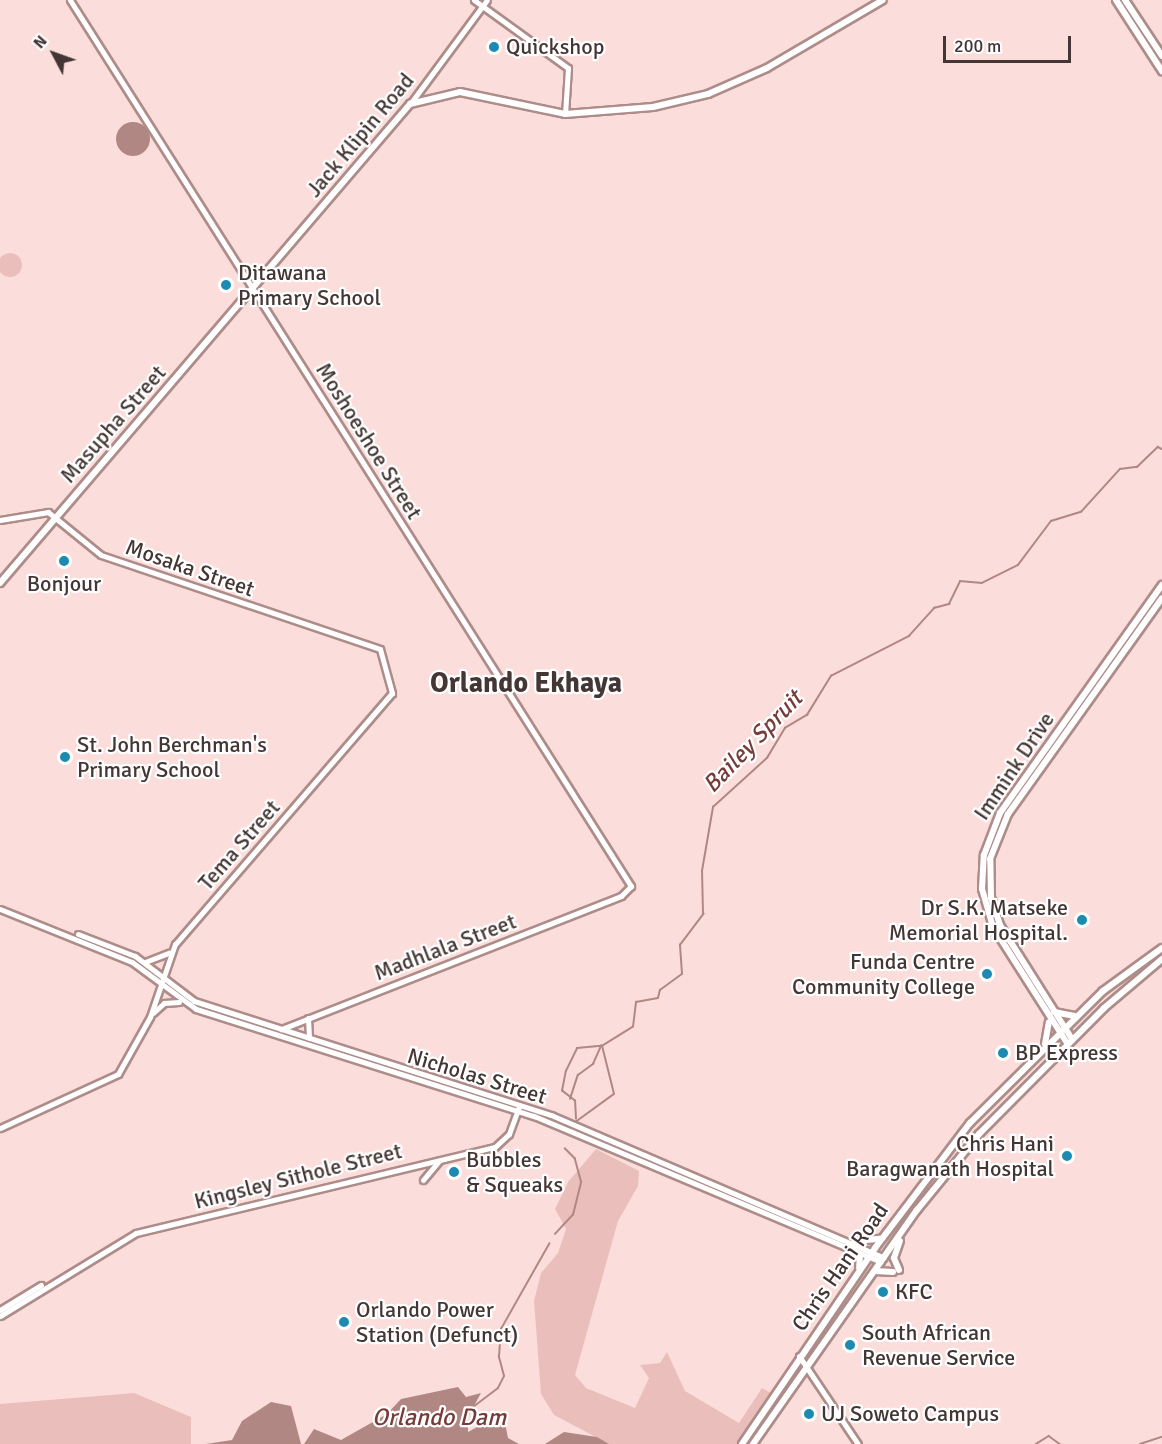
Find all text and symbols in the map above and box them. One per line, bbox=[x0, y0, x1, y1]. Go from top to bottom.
north arrow bbox=[24, 24, 84, 84]
scale bar bbox=[946, 24, 1074, 62]
text: N bbox=[29, 31, 52, 53]
place label: Quickshop bbox=[506, 34, 604, 60]
text: 200 m bbox=[954, 35, 1001, 57]
marker: Quickshop bbox=[487, 40, 501, 54]
street label: Jack Klipin Road bbox=[301, 68, 419, 202]
place label: Ditawana Primary School bbox=[238, 259, 381, 310]
marker: Ditawana Primary School bbox=[219, 278, 233, 292]
street label: Moshoeshoe Street bbox=[310, 358, 428, 524]
street label: Masupha Street bbox=[55, 360, 171, 488]
street label: Mosaka Street bbox=[122, 534, 258, 602]
marker: Bonjour bbox=[57, 554, 71, 568]
place label: Bonjour bbox=[27, 571, 101, 597]
district label: Orlando Ekhaya bbox=[430, 666, 622, 700]
water label: Bailey Spruit bbox=[697, 685, 809, 799]
street label: Immink Drive bbox=[968, 707, 1060, 825]
place label: St. John Berchman's Primary School bbox=[77, 731, 267, 782]
marker: St. John Berchman's Primary School bbox=[58, 750, 72, 764]
street label: Tema Street bbox=[193, 795, 285, 895]
place label: Dr S.K. Matseke Memorial Hospital. bbox=[889, 894, 1068, 945]
street label: Madhlala Street bbox=[370, 908, 520, 986]
marker: Dr S.K. Matseke Memorial Hospital. bbox=[1073, 911, 1091, 929]
place label: Funda Centre Community College bbox=[792, 948, 975, 999]
marker: Funda Centre Community College bbox=[980, 967, 994, 981]
place label: BP Express bbox=[1015, 1040, 1118, 1066]
street label: Nicholas Street bbox=[404, 1042, 550, 1110]
marker: BP Express bbox=[996, 1046, 1010, 1060]
place label: Chris Hani Baragwanath Hospital bbox=[846, 1130, 1054, 1182]
street label: Kingsley Sithole Street bbox=[191, 1137, 405, 1215]
place label: Bubbles & Squeaks bbox=[466, 1146, 563, 1198]
marker: Chris Hani Baragwanath Hospital bbox=[1058, 1147, 1076, 1165]
marker: Bubbles & Squeaks bbox=[447, 1165, 461, 1179]
street label: Chris Hani Road bbox=[786, 1198, 894, 1336]
place label: KFC bbox=[895, 1279, 933, 1305]
marker: KFC bbox=[876, 1285, 890, 1299]
place label: Orlando Power Station (Defunct) bbox=[356, 1296, 518, 1348]
marker: Orlando Power Station (Defunct) bbox=[337, 1315, 351, 1329]
place label: South African Revenue Service bbox=[862, 1319, 1015, 1370]
marker: South African Revenue Service bbox=[843, 1338, 857, 1352]
place label: UJ Soweto Campus bbox=[821, 1401, 999, 1427]
water label: Orlando Dam bbox=[372, 1404, 506, 1432]
marker: UJ Soweto Campus bbox=[802, 1407, 816, 1421]

